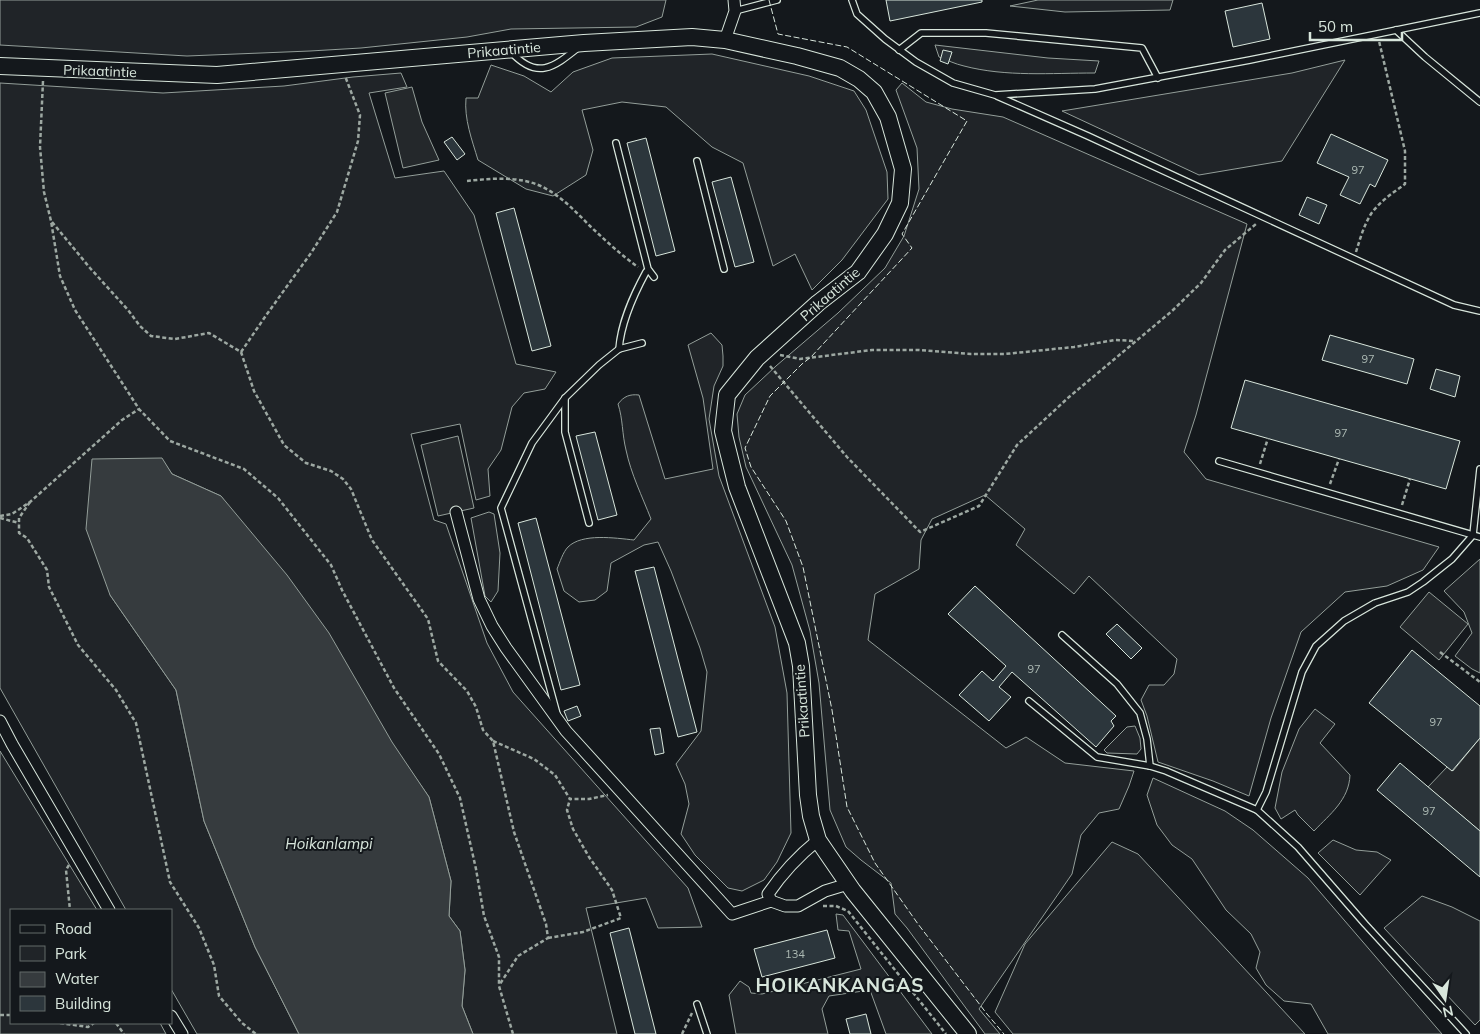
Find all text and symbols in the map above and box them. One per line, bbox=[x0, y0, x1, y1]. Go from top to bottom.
scale bar bbox=[1310, 10, 1402, 42]
text: 50 m bbox=[1318, 17, 1353, 36]
street label: Prikaatintie bbox=[467, 38, 541, 62]
street label: Prikaatintie bbox=[63, 61, 137, 81]
house number: 97 bbox=[1351, 163, 1365, 177]
street label: Prikaatintie bbox=[796, 263, 864, 325]
house number: 97 bbox=[1361, 352, 1375, 366]
house number: 97 bbox=[1334, 426, 1348, 440]
house number: 97 bbox=[1027, 662, 1041, 676]
street label: Prikaatintie bbox=[790, 664, 814, 738]
house number: 97 bbox=[1429, 715, 1443, 729]
house number: 97 bbox=[1422, 804, 1436, 818]
water label: Hoikanlampi bbox=[285, 834, 373, 853]
legend bbox=[10, 909, 172, 1024]
text: Road bbox=[55, 919, 92, 938]
text: Park bbox=[55, 944, 87, 963]
house number: 134 bbox=[785, 947, 805, 961]
text: Water bbox=[55, 969, 99, 988]
district label: HOIKANKANGAS bbox=[755, 973, 925, 997]
north arrow bbox=[1420, 974, 1470, 1024]
text: Building bbox=[55, 994, 111, 1013]
text: N bbox=[1441, 1002, 1455, 1022]

